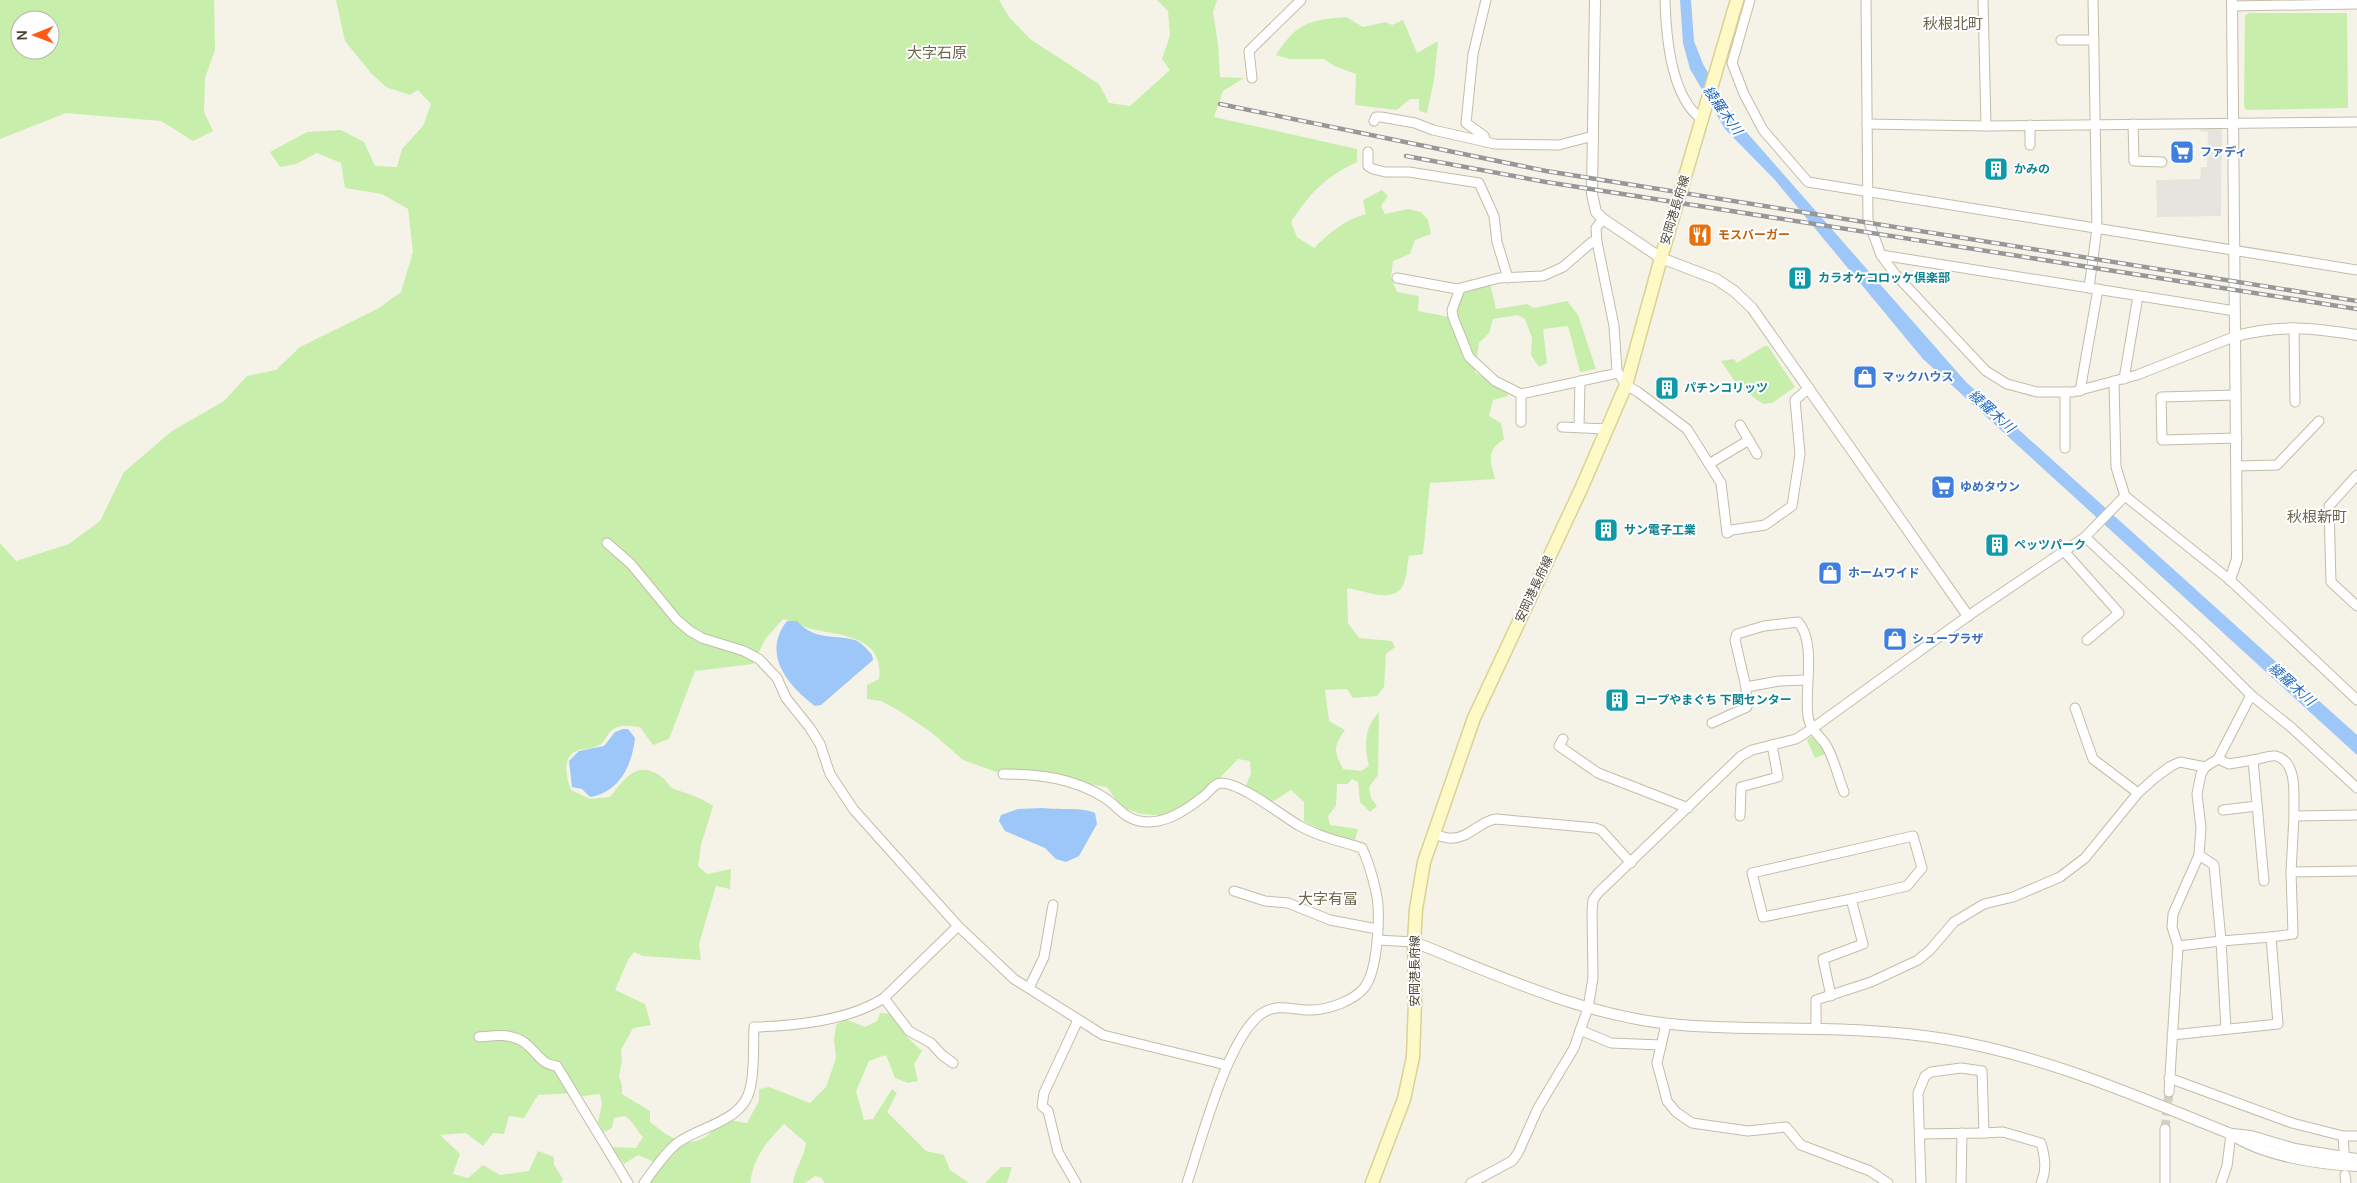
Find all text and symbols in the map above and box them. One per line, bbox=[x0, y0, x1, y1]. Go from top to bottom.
north arrow bbox=[10, 10, 60, 60]
district label: 秋根北町 bbox=[1923, 13, 1983, 34]
text: N bbox=[12, 30, 31, 40]
district label: 大字石原 bbox=[907, 42, 967, 63]
water label: 綾羅木川 bbox=[1700, 81, 1748, 140]
supermarket icon: ファディ bbox=[2169, 139, 2195, 165]
place label: ファディ bbox=[2200, 143, 2247, 160]
building icon: かみの bbox=[1983, 156, 2009, 182]
place label: かみの bbox=[2014, 160, 2050, 177]
street label: 安岡港長府線 bbox=[1656, 173, 1693, 247]
restaurant icon: モスバーガー bbox=[1687, 222, 1713, 248]
place label: モスバーガー bbox=[1718, 226, 1790, 243]
building icon: カラオケコロッケ倶楽部 bbox=[1787, 265, 1813, 291]
place label: カラオケコロッケ倶楽部 bbox=[1818, 269, 1950, 286]
shop icon: マックハウス bbox=[1852, 364, 1878, 390]
place label: マックハウス bbox=[1882, 368, 1953, 385]
building icon: パチンコリッツ bbox=[1654, 375, 1680, 401]
place label: パチンコリッツ bbox=[1684, 379, 1768, 396]
water label: 綾羅木川 bbox=[1965, 385, 2021, 438]
supermarket icon: ゆめタウン bbox=[1930, 474, 1956, 500]
place label: ゆめタウン bbox=[1960, 478, 2020, 495]
district label: 秋根新町 bbox=[2287, 506, 2347, 527]
building icon: サン電子工業 bbox=[1593, 517, 1619, 543]
place label: サン電子工業 bbox=[1624, 521, 1696, 538]
building icon: ペッツパーク bbox=[1984, 532, 2010, 558]
place label: ペッツパーク bbox=[2014, 536, 2086, 553]
street label: 安岡港長府線 bbox=[1511, 553, 1556, 625]
shop icon: ホームワイド bbox=[1817, 560, 1843, 586]
place label: ホームワイド bbox=[1848, 564, 1920, 581]
shop icon: シュープラザ bbox=[1882, 626, 1908, 652]
place label: シュープラザ bbox=[1912, 630, 1983, 647]
water label: 綾羅木川 bbox=[2265, 658, 2321, 711]
building icon: コープやまぐち 下関センター bbox=[1604, 687, 1630, 713]
place label: コープやまぐち 下関センター bbox=[1634, 691, 1792, 708]
district label: 大字有冨 bbox=[1298, 888, 1358, 909]
street label: 安岡港長府線 bbox=[1406, 935, 1423, 1007]

